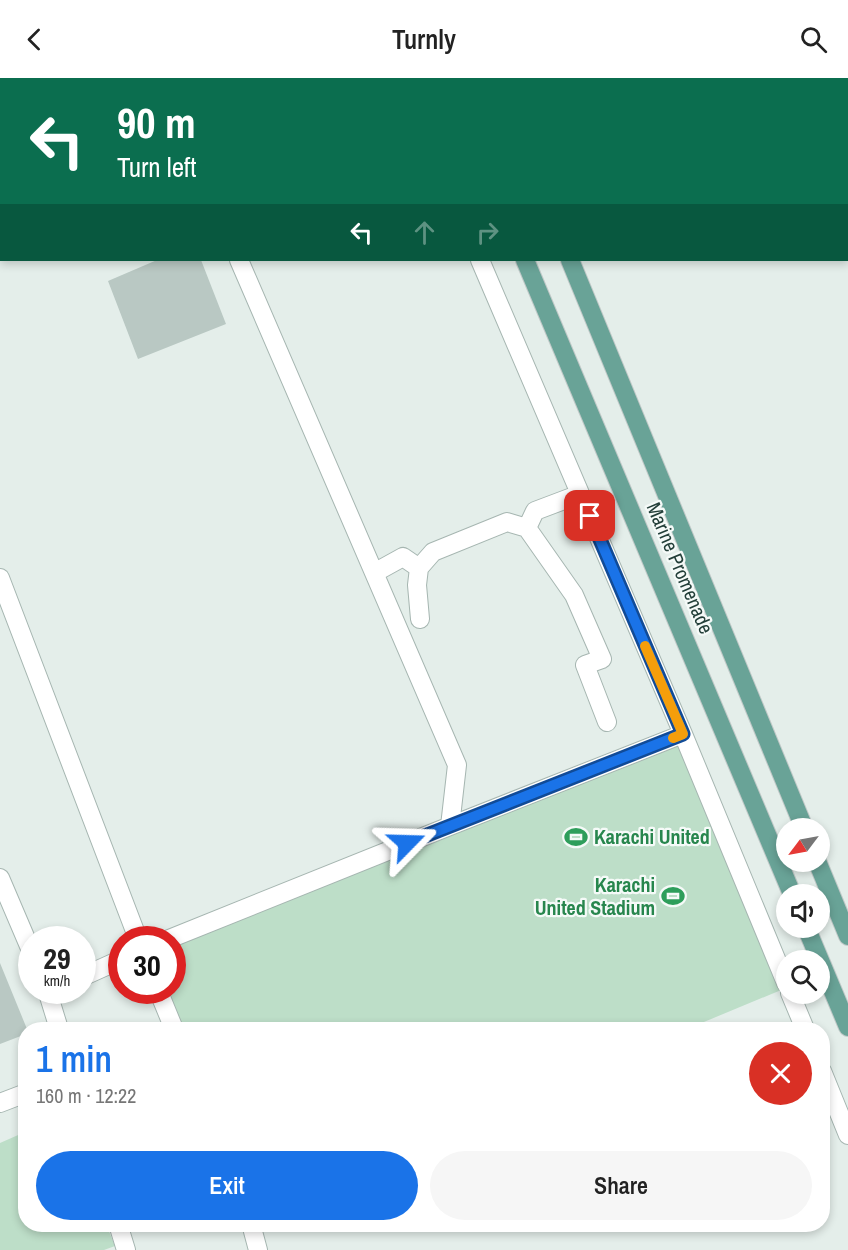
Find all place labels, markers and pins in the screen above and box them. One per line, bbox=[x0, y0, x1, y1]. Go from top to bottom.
pin bbox=[564, 490, 615, 541]
place label: Karachi United bbox=[594, 823, 710, 850]
sports icon: Karachi United bbox=[563, 824, 589, 850]
place label: Karachi United Stadium bbox=[535, 871, 655, 921]
sports icon: Karachi United Stadium bbox=[660, 883, 686, 909]

